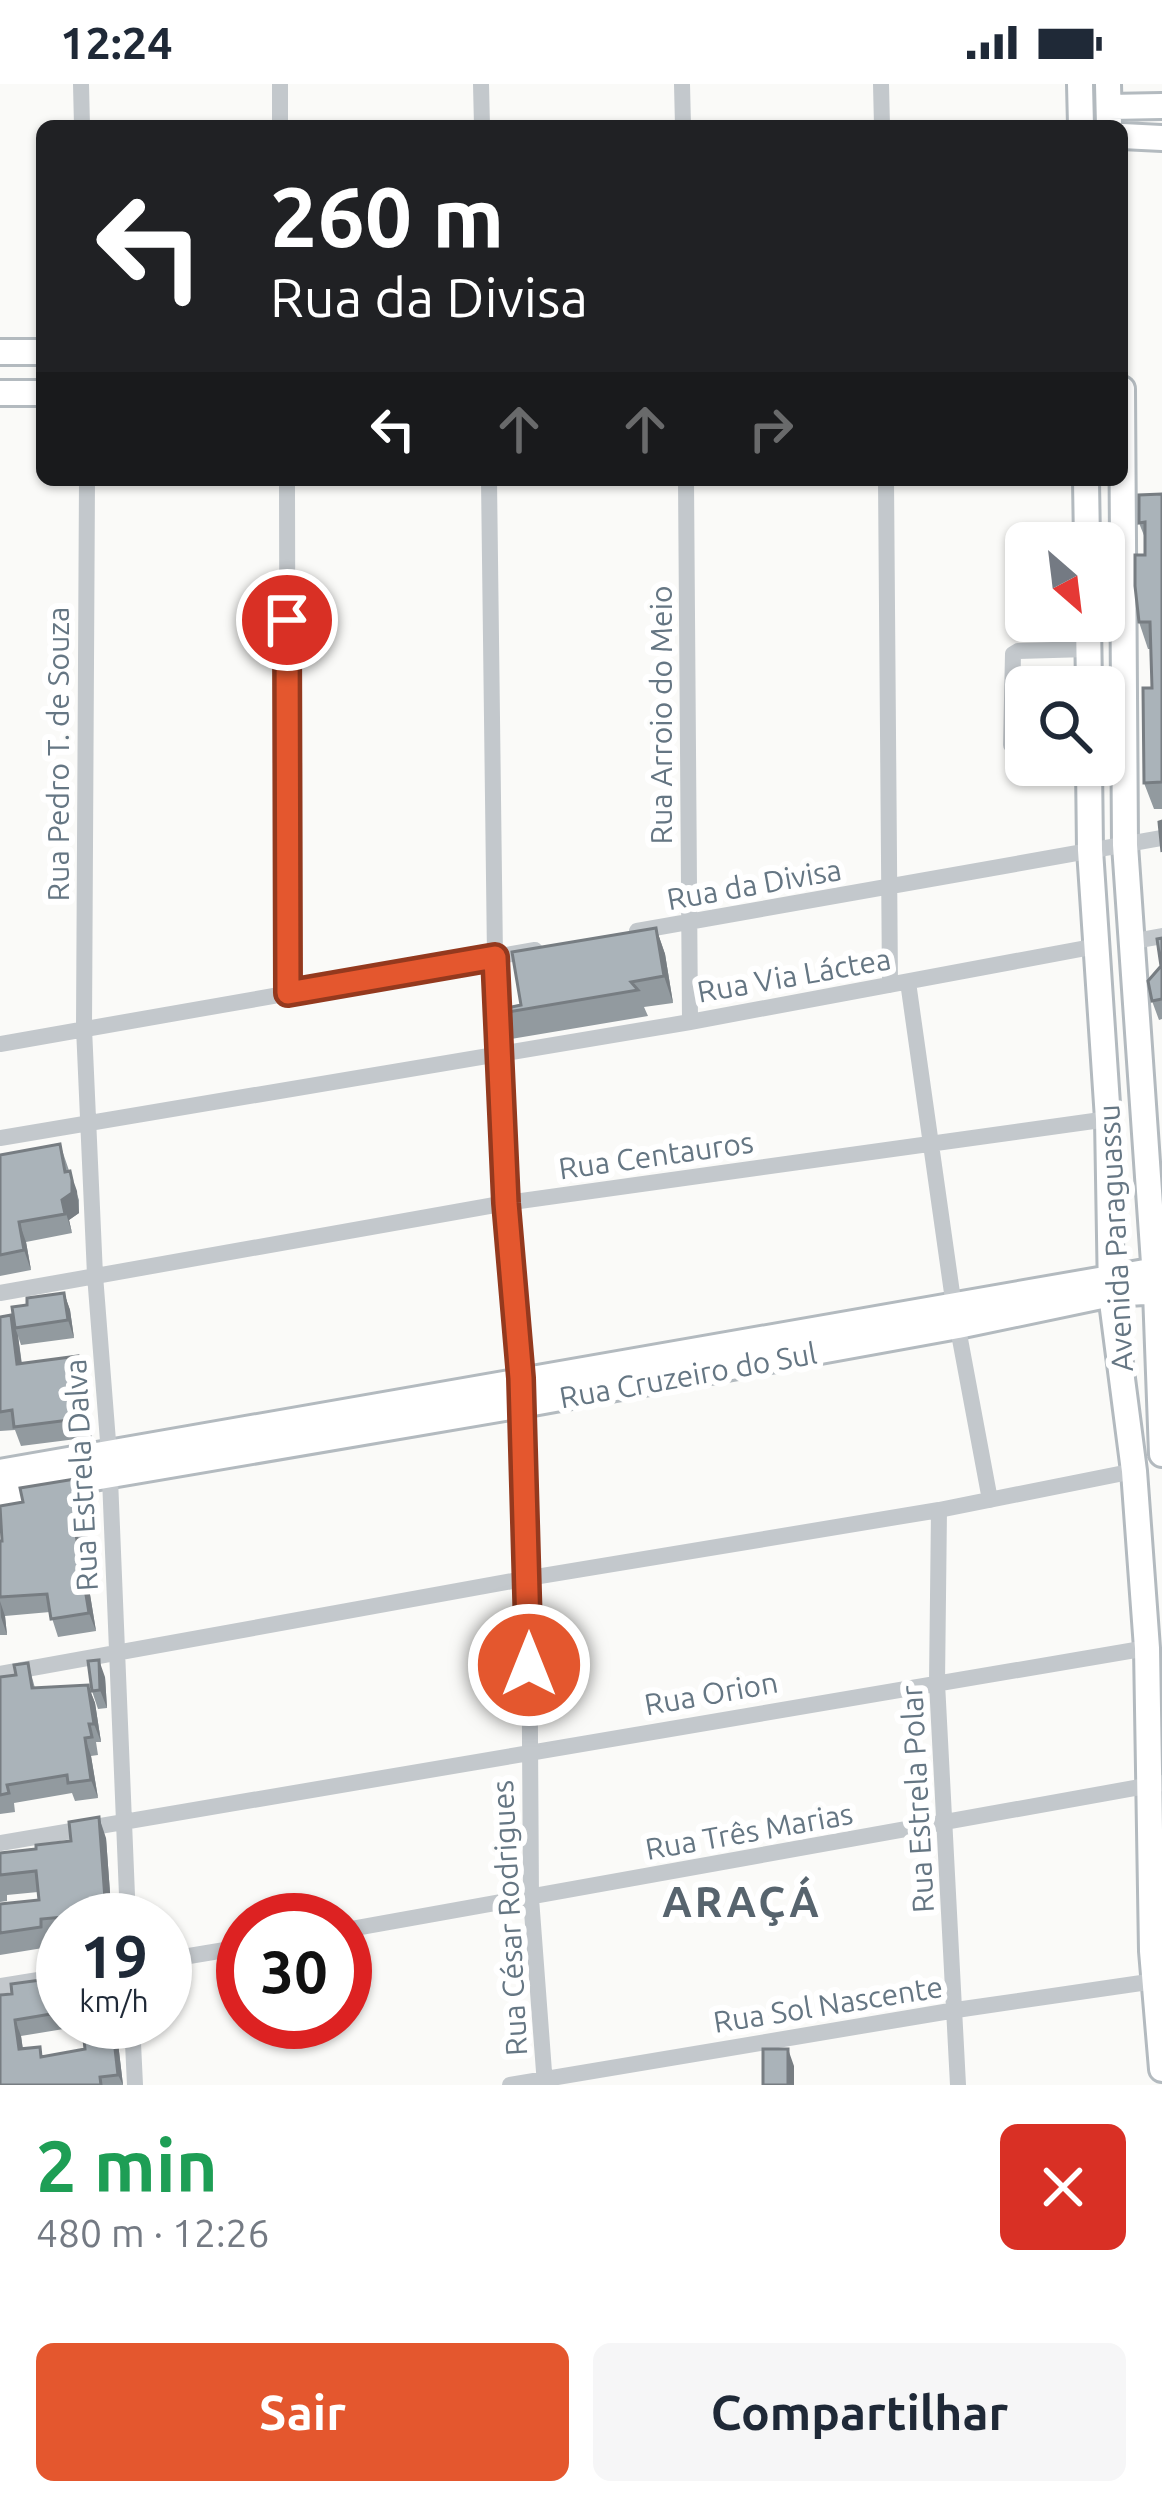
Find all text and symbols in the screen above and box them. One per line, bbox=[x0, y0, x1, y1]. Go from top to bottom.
text: 12:24 bbox=[60, 17, 173, 68]
icon: left bbox=[72, 168, 228, 324]
text: 260 m bbox=[270, 169, 504, 263]
text: Rua da Divisa bbox=[270, 267, 588, 327]
icon: left bbox=[360, 396, 426, 462]
icon: ahead bbox=[486, 396, 552, 462]
icon: ahead bbox=[612, 396, 678, 462]
icon: right bbox=[738, 396, 804, 462]
north arrow bbox=[1005, 522, 1125, 642]
map controls bbox=[1005, 522, 1125, 786]
pin bbox=[236, 569, 338, 671]
street label: Rua Arroio do Meio bbox=[644, 585, 678, 845]
icon: arrive bbox=[254, 587, 320, 653]
street label: Rua Pedro T. de Souza bbox=[41, 607, 75, 901]
button: search bbox=[1005, 666, 1125, 786]
street label: Rua da Divisa bbox=[664, 852, 844, 916]
street label: Rua Via Láctea bbox=[694, 941, 894, 1009]
street label: Avenida Paraguassu bbox=[1091, 1104, 1139, 1372]
street label: Rua Centauros bbox=[556, 1125, 756, 1185]
street label: Rua Cruzeiro do Sul bbox=[557, 1336, 820, 1414]
street label: Rua Estrela Dalva bbox=[58, 1358, 104, 1592]
position arrow bbox=[466, 1602, 592, 1728]
street label: Rua Orion bbox=[642, 1665, 780, 1721]
street label: Rua Estrela Polar bbox=[894, 1684, 940, 1914]
street label: Rua César Rodrigues bbox=[485, 1779, 533, 2057]
street label: Rua Três Marias bbox=[643, 1796, 855, 1866]
district label: ARAÇÁ bbox=[662, 1875, 822, 1926]
speed limit sign: 30 bbox=[216, 1893, 372, 2049]
text: 19 bbox=[80, 1922, 148, 1989]
street label: Rua Sol Nascente bbox=[711, 1969, 945, 2039]
text: km/h bbox=[79, 1984, 149, 2018]
button: close bbox=[1000, 2124, 1126, 2250]
text: 2 min bbox=[36, 2125, 218, 2206]
text: 480 m · 12:26 bbox=[36, 2211, 270, 2254]
button: Sair bbox=[36, 2343, 569, 2481]
button: Compartilhar bbox=[593, 2343, 1126, 2481]

